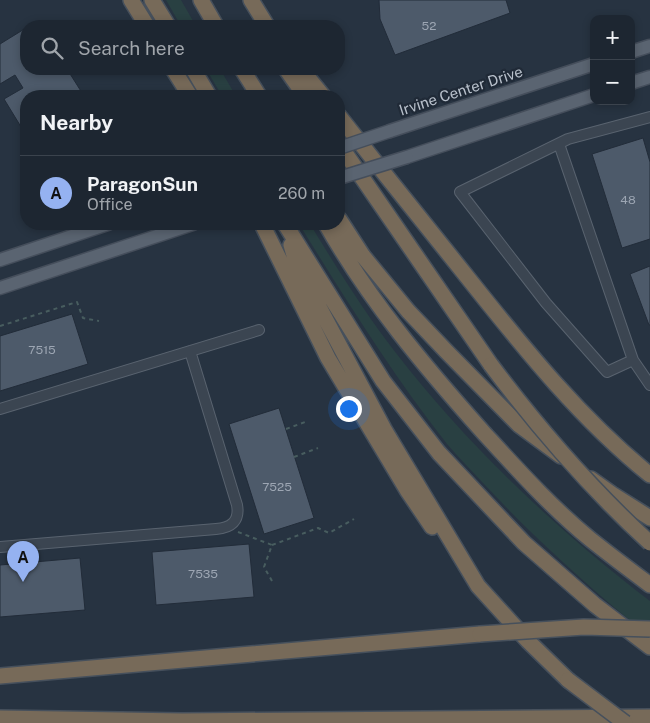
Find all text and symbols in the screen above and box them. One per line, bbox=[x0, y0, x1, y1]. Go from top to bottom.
map controls bbox=[590, 15, 635, 105]
button: + bbox=[590, 15, 635, 60]
house number: 52 bbox=[422, 19, 436, 33]
search box bbox=[20, 20, 345, 75]
icon: search bbox=[38, 34, 66, 62]
text: Search here bbox=[78, 37, 185, 59]
button: − bbox=[590, 60, 635, 105]
street label: Irvine Center Drive bbox=[397, 62, 525, 119]
text: Nearby bbox=[40, 110, 113, 135]
text: ParagonSun bbox=[87, 173, 198, 195]
text: A bbox=[50, 184, 62, 203]
text: 260 m bbox=[278, 184, 325, 203]
house number: 48 bbox=[620, 193, 636, 207]
text: Office bbox=[87, 195, 133, 214]
house number: 7515 bbox=[28, 343, 56, 357]
your location bbox=[336, 396, 362, 422]
house number: 7525 bbox=[262, 480, 292, 494]
pin: A bbox=[7, 541, 39, 582]
house number: 7535 bbox=[188, 567, 218, 581]

